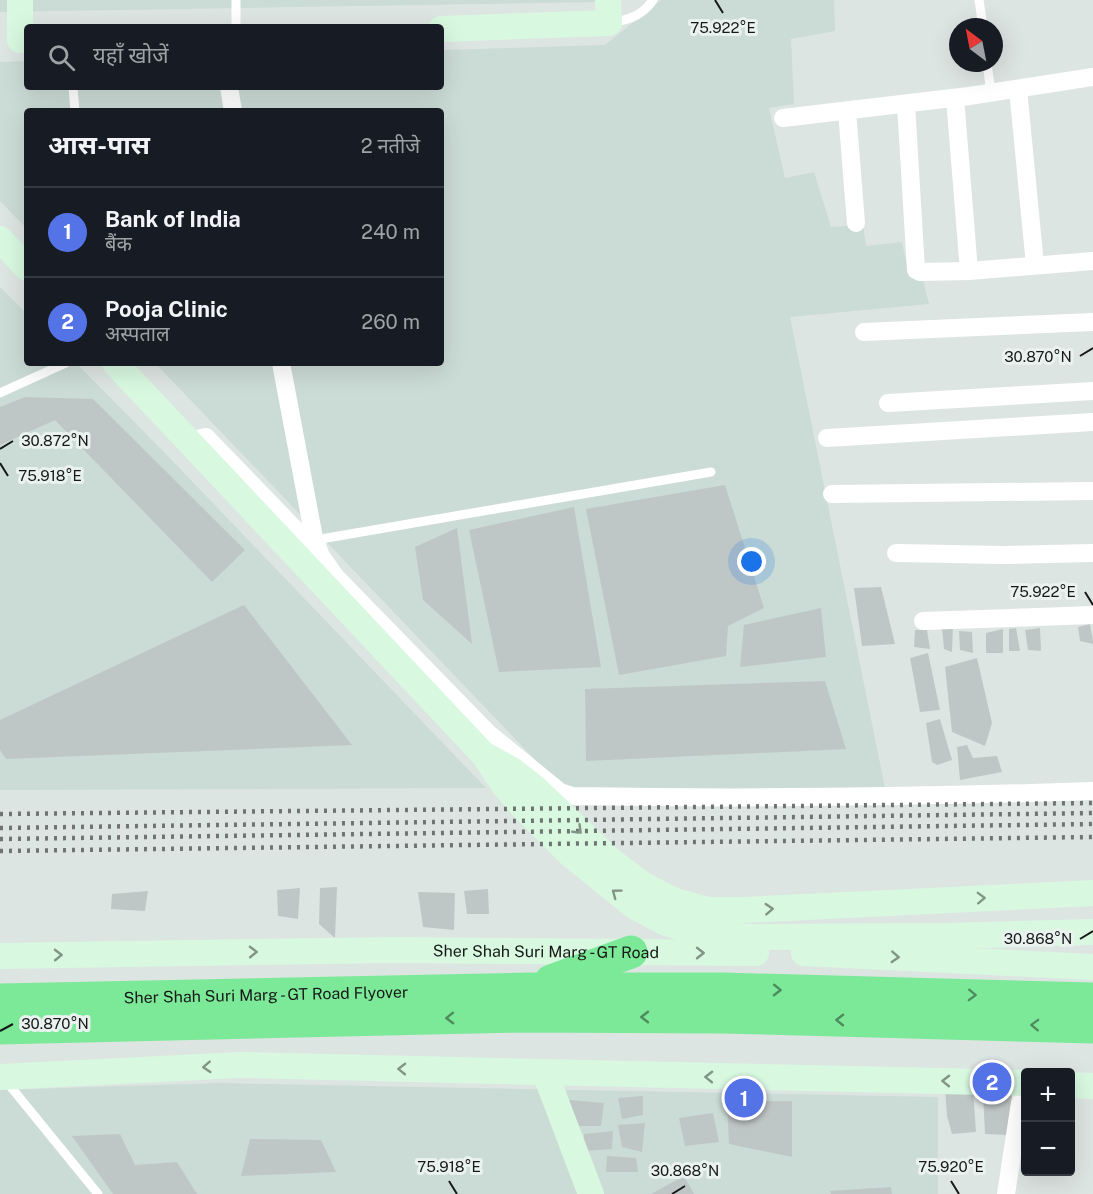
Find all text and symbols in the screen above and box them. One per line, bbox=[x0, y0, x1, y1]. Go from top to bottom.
north arrow bbox=[949, 18, 1003, 72]
text: 75.922°E bbox=[690, 19, 756, 36]
search box bbox=[24, 24, 444, 90]
icon: search bbox=[45, 41, 78, 74]
text: यहाँ खोजें bbox=[93, 42, 169, 68]
text: आस-पास bbox=[48, 129, 150, 160]
text: 2 नतीजे bbox=[361, 134, 420, 158]
text: Bank of India bbox=[105, 206, 241, 232]
text: 1 bbox=[63, 220, 72, 244]
text: 240 m bbox=[361, 220, 420, 244]
text: बैंक bbox=[105, 232, 132, 256]
text: Pooja Clinic bbox=[105, 296, 228, 322]
text: 2 bbox=[61, 310, 74, 334]
text: 260 m bbox=[361, 310, 420, 334]
text: अस्पताल bbox=[105, 322, 170, 346]
text: 30.870°N bbox=[1004, 348, 1072, 365]
text: 30.872°N bbox=[21, 432, 89, 449]
text: 75.918°E bbox=[18, 467, 82, 484]
your location bbox=[737, 547, 766, 576]
text: 75.922°E bbox=[1010, 583, 1076, 600]
one-way arrow bbox=[572, 823, 582, 834]
one-way arrow bbox=[611, 889, 622, 900]
one-way arrow bbox=[976, 891, 985, 904]
one-way arrow bbox=[765, 902, 774, 915]
text: 30.868°N bbox=[1004, 930, 1072, 947]
street label: Sher Shah Suri Marg - GT Road bbox=[433, 941, 659, 962]
one-way arrow bbox=[249, 946, 258, 958]
one-way arrow bbox=[696, 946, 705, 959]
one-way arrow bbox=[54, 949, 63, 962]
one-way arrow bbox=[891, 951, 900, 964]
street label: Sher Shah Suri Marg - GT Road Flyover bbox=[123, 982, 408, 1007]
one-way arrow bbox=[773, 984, 782, 996]
one-way arrow bbox=[968, 988, 977, 1001]
one-way arrow bbox=[640, 1011, 649, 1023]
one-way arrow bbox=[445, 1012, 454, 1024]
one-way arrow bbox=[835, 1014, 844, 1026]
text: 30.870°N bbox=[21, 1015, 89, 1032]
one-way arrow bbox=[1030, 1019, 1039, 1032]
one-way arrow bbox=[203, 1060, 212, 1073]
pin: 2 bbox=[972, 1060, 1012, 1104]
one-way arrow bbox=[398, 1063, 407, 1076]
map controls bbox=[1021, 1068, 1075, 1176]
button: + bbox=[1021, 1068, 1075, 1122]
one-way arrow bbox=[705, 1071, 714, 1083]
one-way arrow bbox=[942, 1075, 951, 1087]
pin: 1 bbox=[724, 1076, 764, 1120]
button: − bbox=[1021, 1122, 1075, 1176]
text: 75.918°E bbox=[417, 1158, 481, 1175]
text: 75.920°E bbox=[918, 1158, 984, 1175]
text: 30.868°N bbox=[651, 1162, 719, 1179]

